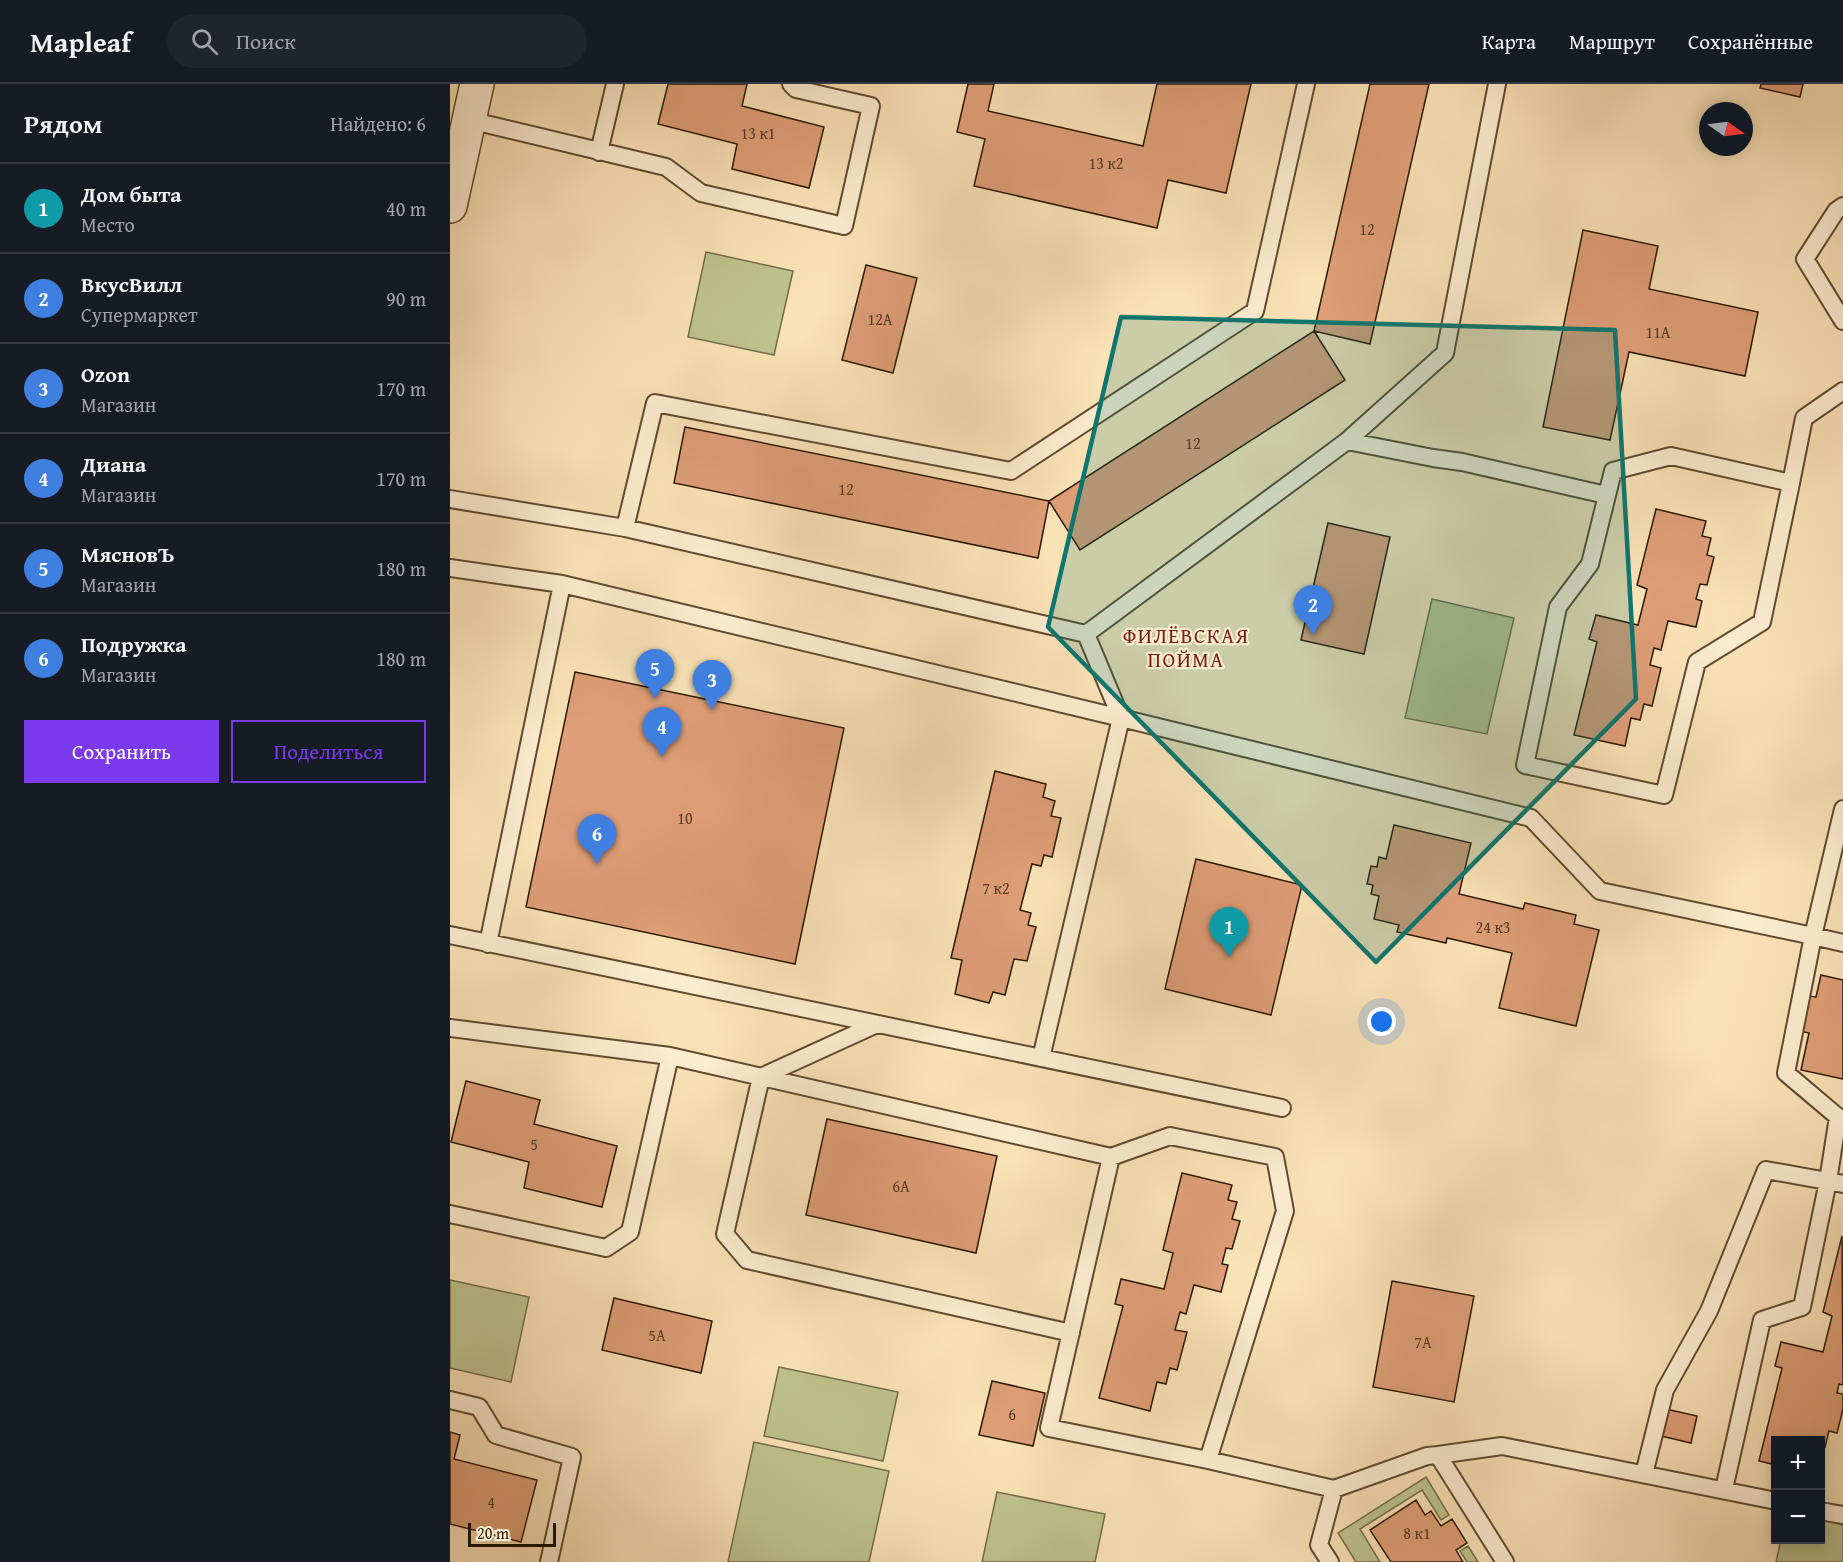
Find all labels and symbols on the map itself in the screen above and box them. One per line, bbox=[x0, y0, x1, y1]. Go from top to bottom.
north arrow bbox=[1699, 102, 1753, 156]
house number: 13 к1 bbox=[740, 121, 776, 145]
house number: 13 к2 bbox=[1088, 151, 1124, 175]
house number: 12 bbox=[1359, 217, 1375, 241]
house number: 12А bbox=[867, 307, 893, 331]
house number: 11А bbox=[1645, 320, 1671, 344]
house number: 12 bbox=[1185, 431, 1201, 455]
house number: 12 bbox=[838, 477, 854, 501]
pin: 2 bbox=[1294, 586, 1332, 635]
district label: ФИЛЁВСКАЯ ПОЙМА bbox=[1123, 620, 1249, 675]
pin: 5 bbox=[636, 650, 674, 699]
pin: 3 bbox=[692, 660, 732, 710]
pin: 4 bbox=[642, 708, 682, 757]
house number: 10 bbox=[677, 806, 693, 830]
pin: 6 bbox=[578, 814, 616, 864]
house number: 7 к2 bbox=[982, 876, 1010, 900]
pin: 1 bbox=[1210, 908, 1248, 957]
house number: 24 к3 bbox=[1475, 915, 1511, 939]
your location bbox=[1367, 1007, 1396, 1036]
house number: 5 bbox=[530, 1132, 538, 1156]
house number: 6А bbox=[892, 1174, 910, 1198]
house number: 5А bbox=[648, 1323, 666, 1347]
house number: 7А bbox=[1414, 1330, 1432, 1354]
house number: 6 bbox=[1008, 1402, 1016, 1426]
house number: 4 bbox=[487, 1490, 495, 1514]
scale bar bbox=[468, 1520, 556, 1548]
house number: 8 к1 bbox=[1403, 1521, 1431, 1545]

